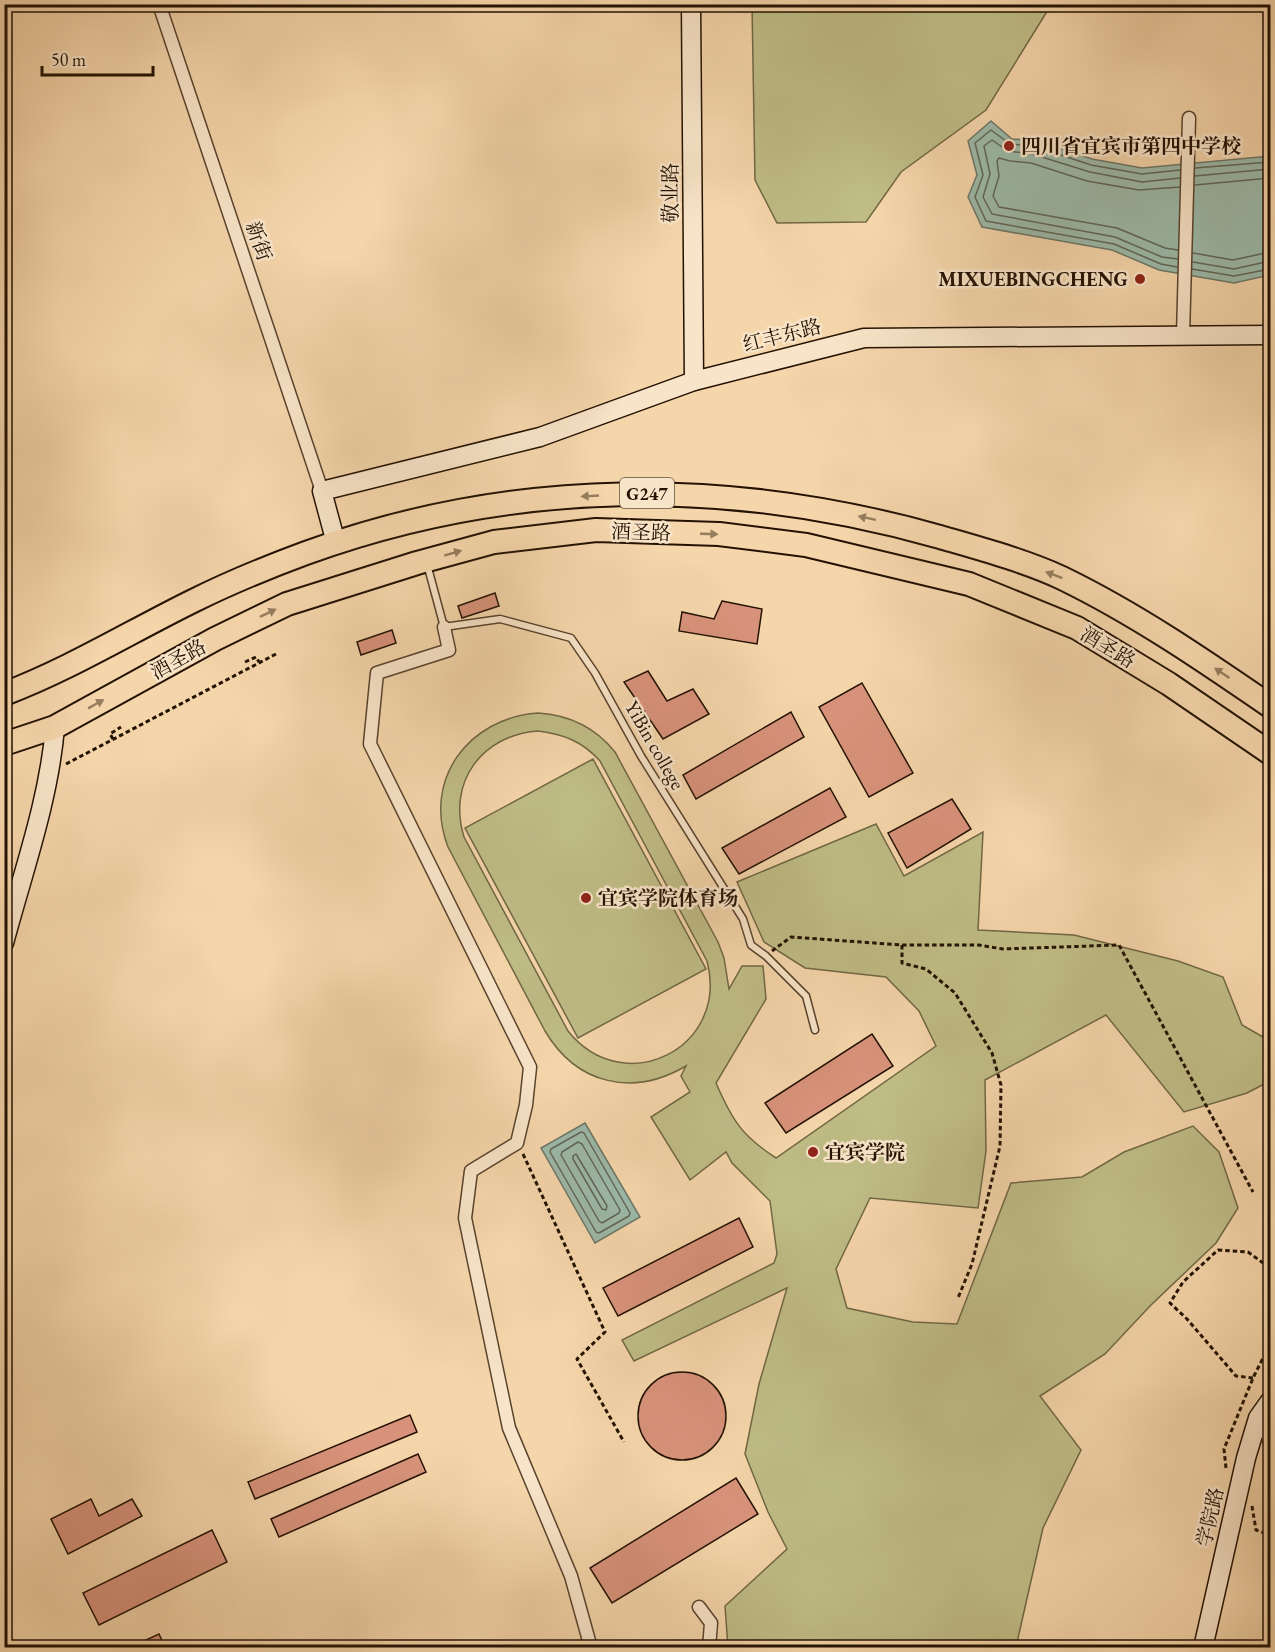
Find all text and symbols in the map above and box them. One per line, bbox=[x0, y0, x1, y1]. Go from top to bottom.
scale bar bbox=[42, 39, 153, 77]
text: 50 m bbox=[51, 48, 86, 71]
place label: 四川省宜宾市第四中学校 bbox=[1021, 133, 1241, 159]
marker: 四川省宜宾市第四中学校 bbox=[1002, 139, 1016, 153]
street label: 敬业路 bbox=[657, 163, 683, 223]
street label: 新街 bbox=[240, 218, 278, 264]
place label: MIXUEBINGCHENG bbox=[938, 266, 1128, 292]
marker: MIXUEBINGCHENG bbox=[1133, 272, 1147, 286]
street label: 红丰东路 bbox=[740, 313, 824, 357]
road number: G247 bbox=[620, 478, 674, 508]
one-way arrow bbox=[581, 491, 600, 500]
one-way arrow bbox=[858, 513, 877, 523]
street label: 酒圣路 bbox=[611, 518, 671, 546]
one-way arrow bbox=[699, 529, 718, 538]
one-way arrow bbox=[444, 548, 462, 558]
one-way arrow bbox=[1044, 570, 1062, 580]
one-way arrow bbox=[259, 609, 276, 618]
street label: 酒圣路 bbox=[1076, 620, 1140, 674]
street label: 酒圣路 bbox=[145, 633, 211, 685]
one-way arrow bbox=[1214, 668, 1230, 679]
street label: YiBin college bbox=[619, 696, 691, 794]
one-way arrow bbox=[87, 700, 104, 710]
place label: 宜宾学院体育场 bbox=[598, 885, 738, 911]
marker: 宜宾学院体育场 bbox=[579, 891, 593, 905]
place label: 宜宾学院 bbox=[825, 1139, 905, 1165]
marker: 宜宾学院 bbox=[806, 1145, 820, 1159]
street label: 学院路 bbox=[1191, 1485, 1229, 1549]

